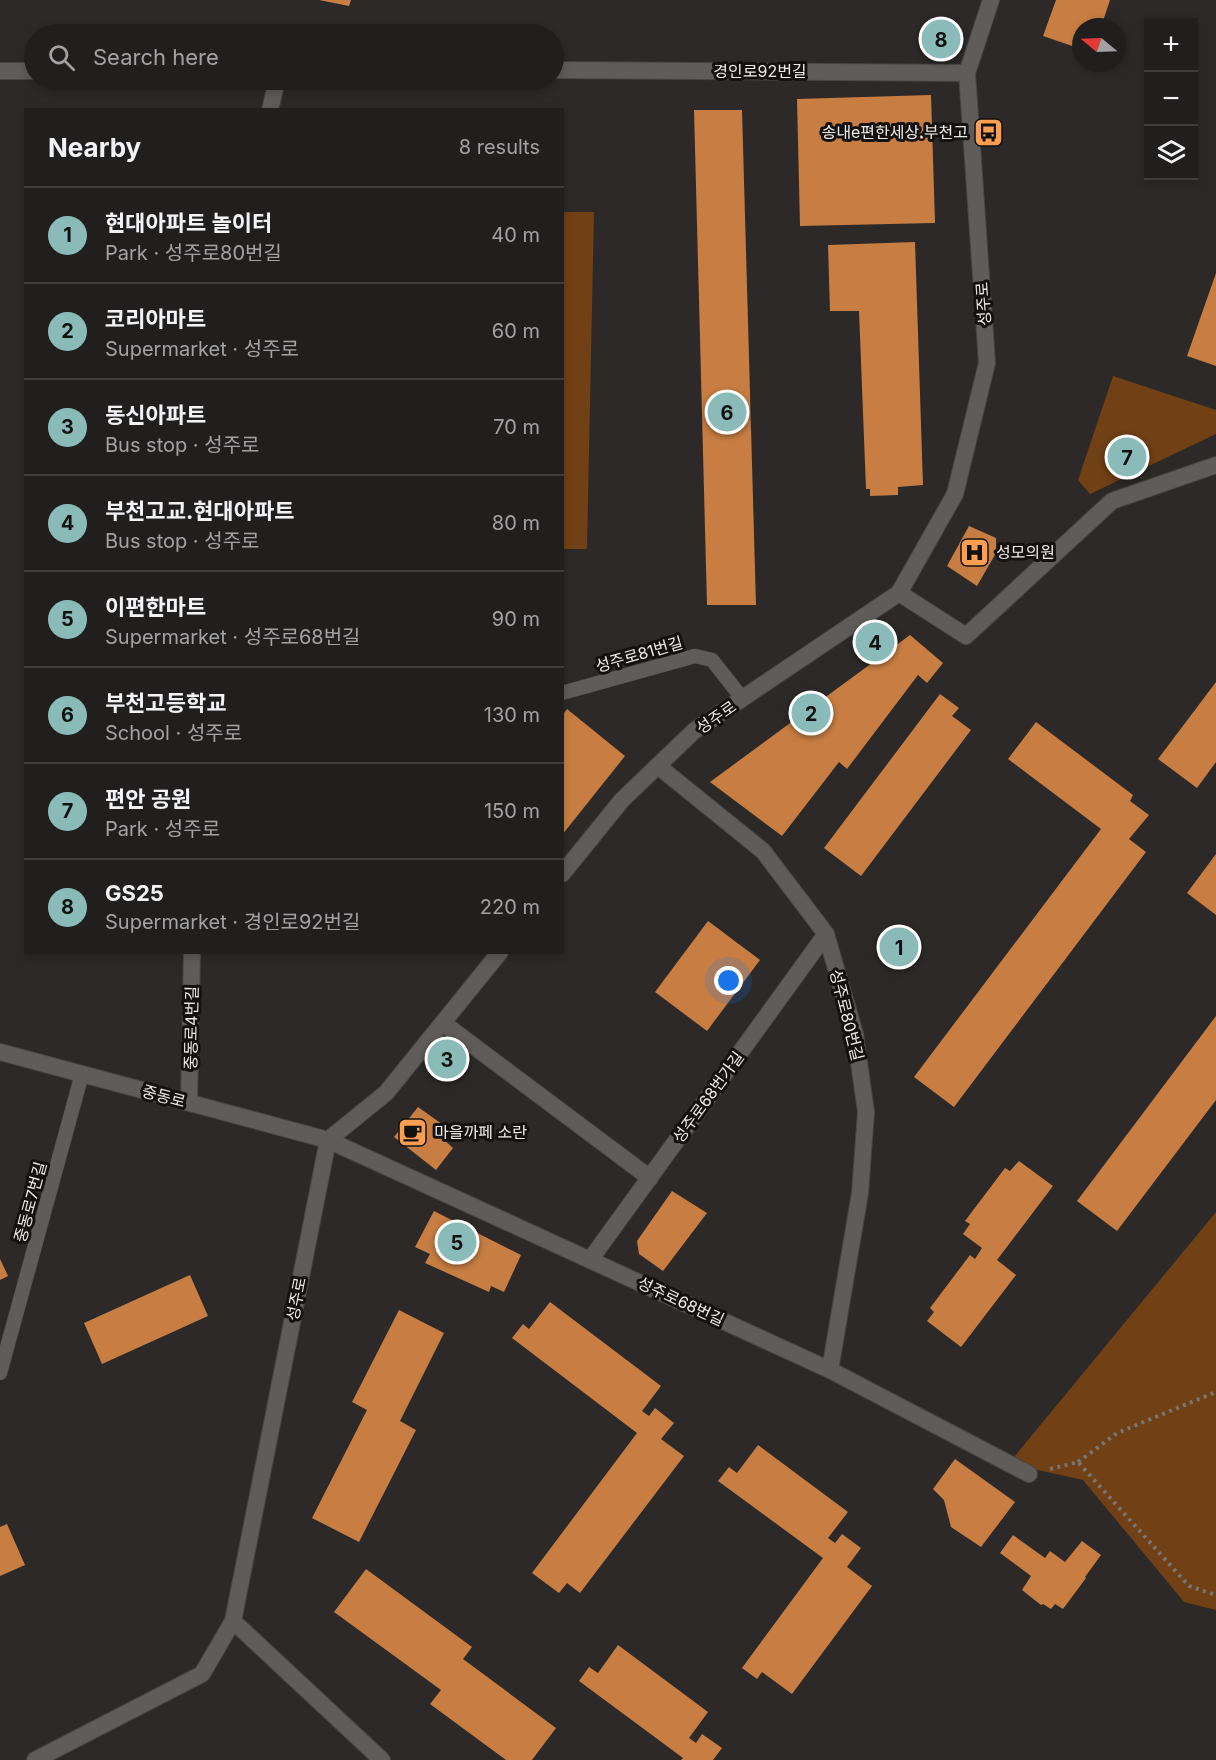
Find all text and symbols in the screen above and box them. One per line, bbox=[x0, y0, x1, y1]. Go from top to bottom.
pin: 8 bbox=[922, 16, 960, 62]
north arrow bbox=[1072, 18, 1126, 72]
map controls bbox=[1144, 18, 1198, 180]
button: + bbox=[1144, 18, 1198, 72]
search box bbox=[24, 24, 564, 90]
icon: search bbox=[45, 41, 78, 74]
text: Search here bbox=[93, 44, 219, 70]
street label: 경인로92번길 bbox=[713, 61, 807, 81]
button: − bbox=[1144, 72, 1198, 126]
bus stop icon: 송내e편한세상.부천고 bbox=[973, 116, 1005, 148]
place label: 송내e편한세상.부천고 bbox=[822, 122, 968, 142]
button: layers bbox=[1144, 126, 1198, 180]
text: Nearby bbox=[48, 132, 141, 163]
text: 8 results bbox=[459, 135, 540, 159]
text: 현대아파트 놀이터 bbox=[105, 210, 272, 236]
text: 1 bbox=[63, 223, 72, 247]
text: 40 m bbox=[491, 223, 540, 247]
text: Park · 성주로80번길 bbox=[105, 241, 282, 265]
street label: 성주로 bbox=[971, 281, 995, 327]
text: 코리아마트 bbox=[105, 306, 206, 332]
text: 2 bbox=[61, 319, 74, 343]
text: 60 m bbox=[492, 319, 540, 343]
text: Supermarket · 성주로 bbox=[105, 337, 299, 361]
pin: 6 bbox=[708, 390, 746, 434]
text: 동신아파트 bbox=[105, 402, 206, 428]
text: 3 bbox=[61, 415, 74, 439]
text: 70 m bbox=[493, 415, 540, 439]
text: Bus stop · 성주로 bbox=[105, 433, 259, 457]
pin: 7 bbox=[1108, 434, 1146, 480]
text: 부천고교.현대아파트 bbox=[105, 498, 295, 524]
text: 4 bbox=[61, 511, 74, 535]
text: 80 m bbox=[492, 511, 540, 535]
text: Bus stop · 성주로 bbox=[105, 529, 259, 553]
hospital icon: 성모의원 bbox=[959, 536, 991, 568]
place label: 성모의원 bbox=[996, 542, 1055, 562]
text: 이편한마트 bbox=[105, 594, 206, 620]
text: 5 bbox=[61, 607, 74, 631]
text: 90 m bbox=[492, 607, 540, 631]
pin: 4 bbox=[856, 620, 894, 664]
text: Supermarket · 성주로68번길 bbox=[105, 625, 361, 649]
street label: 성주로81번길 bbox=[593, 632, 685, 676]
text: 부천고등학교 bbox=[105, 690, 226, 716]
pin: 2 bbox=[792, 690, 830, 736]
street label: 성주로 bbox=[692, 696, 740, 738]
text: 6 bbox=[61, 703, 74, 727]
text: 130 m bbox=[484, 703, 540, 727]
text: School · 성주로 bbox=[105, 721, 242, 745]
text: 편안 공원 bbox=[105, 786, 191, 812]
text: 7 bbox=[62, 799, 73, 823]
text: 150 m bbox=[484, 799, 540, 823]
text: Park · 성주로 bbox=[105, 817, 220, 841]
text: GS25 bbox=[105, 880, 164, 906]
text: 8 bbox=[61, 895, 74, 919]
text: 220 m bbox=[480, 895, 540, 919]
text: Supermarket · 경인로92번길 bbox=[105, 910, 360, 934]
pin: 1 bbox=[880, 924, 918, 970]
your location bbox=[714, 966, 743, 995]
street label: 성주로80번길 bbox=[826, 967, 868, 1063]
street label: 중동로4번길 bbox=[180, 986, 202, 1070]
pin: 3 bbox=[428, 1036, 466, 1082]
street label: 성주로68번가길 bbox=[668, 1047, 748, 1147]
street label: 중동로 bbox=[140, 1081, 188, 1111]
cafe icon: 마을까페 소란 bbox=[397, 1116, 429, 1148]
place label: 마을까페 소란 bbox=[434, 1122, 527, 1142]
street label: 중동로7번길 bbox=[10, 1159, 50, 1245]
pin: 5 bbox=[438, 1220, 476, 1264]
street label: 성주로68번길 bbox=[634, 1272, 728, 1330]
street label: 성주로 bbox=[282, 1275, 310, 1323]

